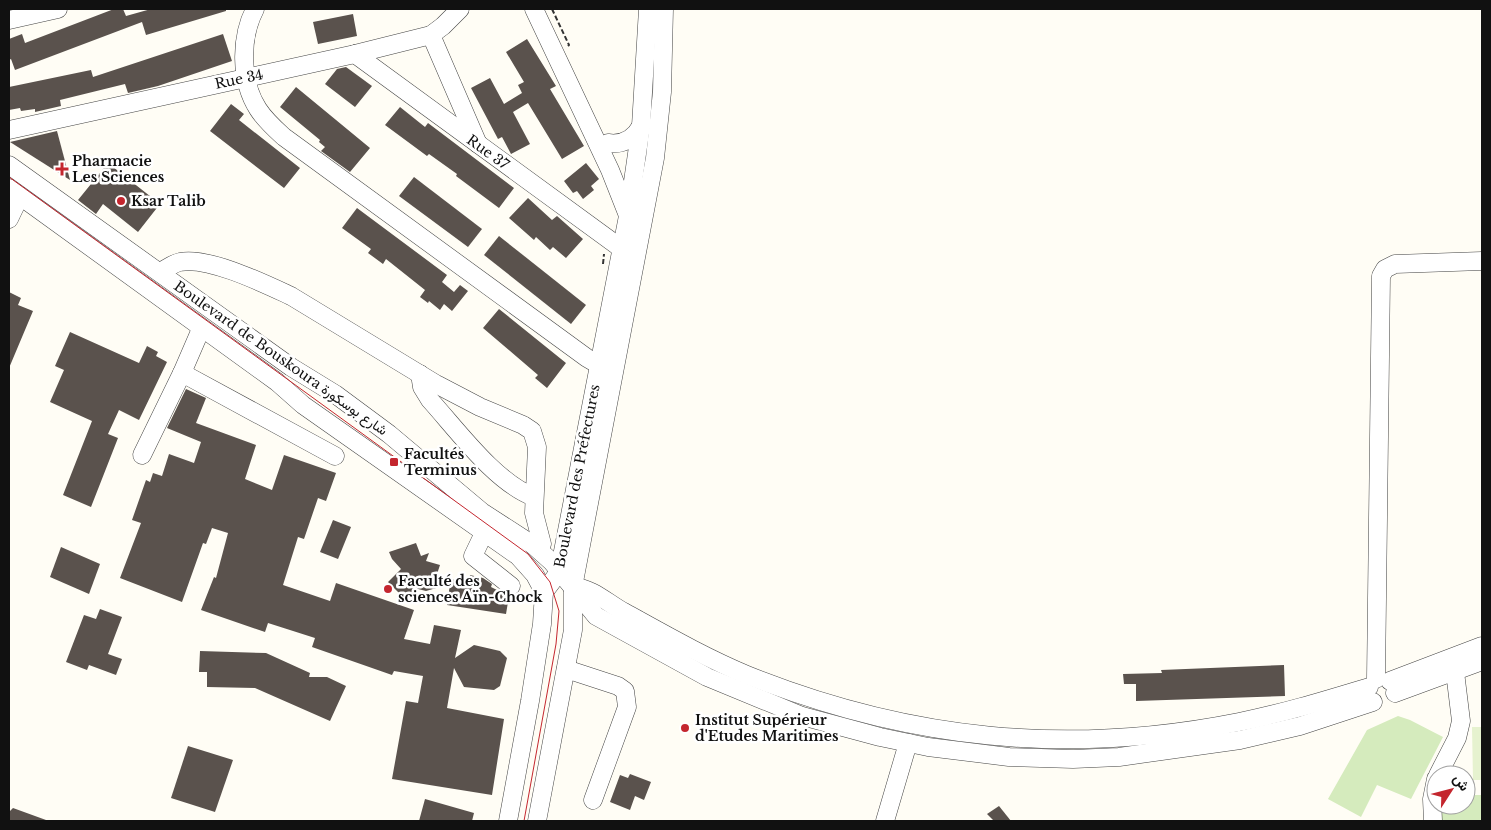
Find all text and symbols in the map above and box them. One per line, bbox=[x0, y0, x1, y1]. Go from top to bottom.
street label: Rue 34 bbox=[213, 65, 265, 93]
street label: Rue 37 bbox=[463, 131, 514, 174]
place label: Pharmacie Les Sciences bbox=[72, 152, 165, 186]
marker: Pharmacie Les Sciences bbox=[56, 163, 68, 175]
place label: Ksar Talib bbox=[131, 192, 206, 210]
marker: Ksar Talib bbox=[115, 195, 127, 207]
street label: Boulevard de Bouskoura شارع بوسكورة bbox=[169, 277, 391, 441]
street label: Boulevard des Préfectures bbox=[550, 383, 604, 569]
place label: Facultés Terminus bbox=[404, 445, 477, 479]
marker: Facultés Terminus bbox=[388, 456, 400, 468]
place label: Faculté des sciences Aïn-Chock bbox=[398, 572, 543, 606]
marker: Faculté des sciences Aïn-Chock bbox=[382, 583, 394, 595]
place label: Institut Supérieur d'Etudes Maritimes bbox=[695, 711, 839, 745]
marker: Institut Supérieur d'Etudes Maritimes bbox=[679, 722, 691, 734]
north arrow bbox=[1426, 765, 1476, 815]
text: ش bbox=[1449, 770, 1474, 795]

